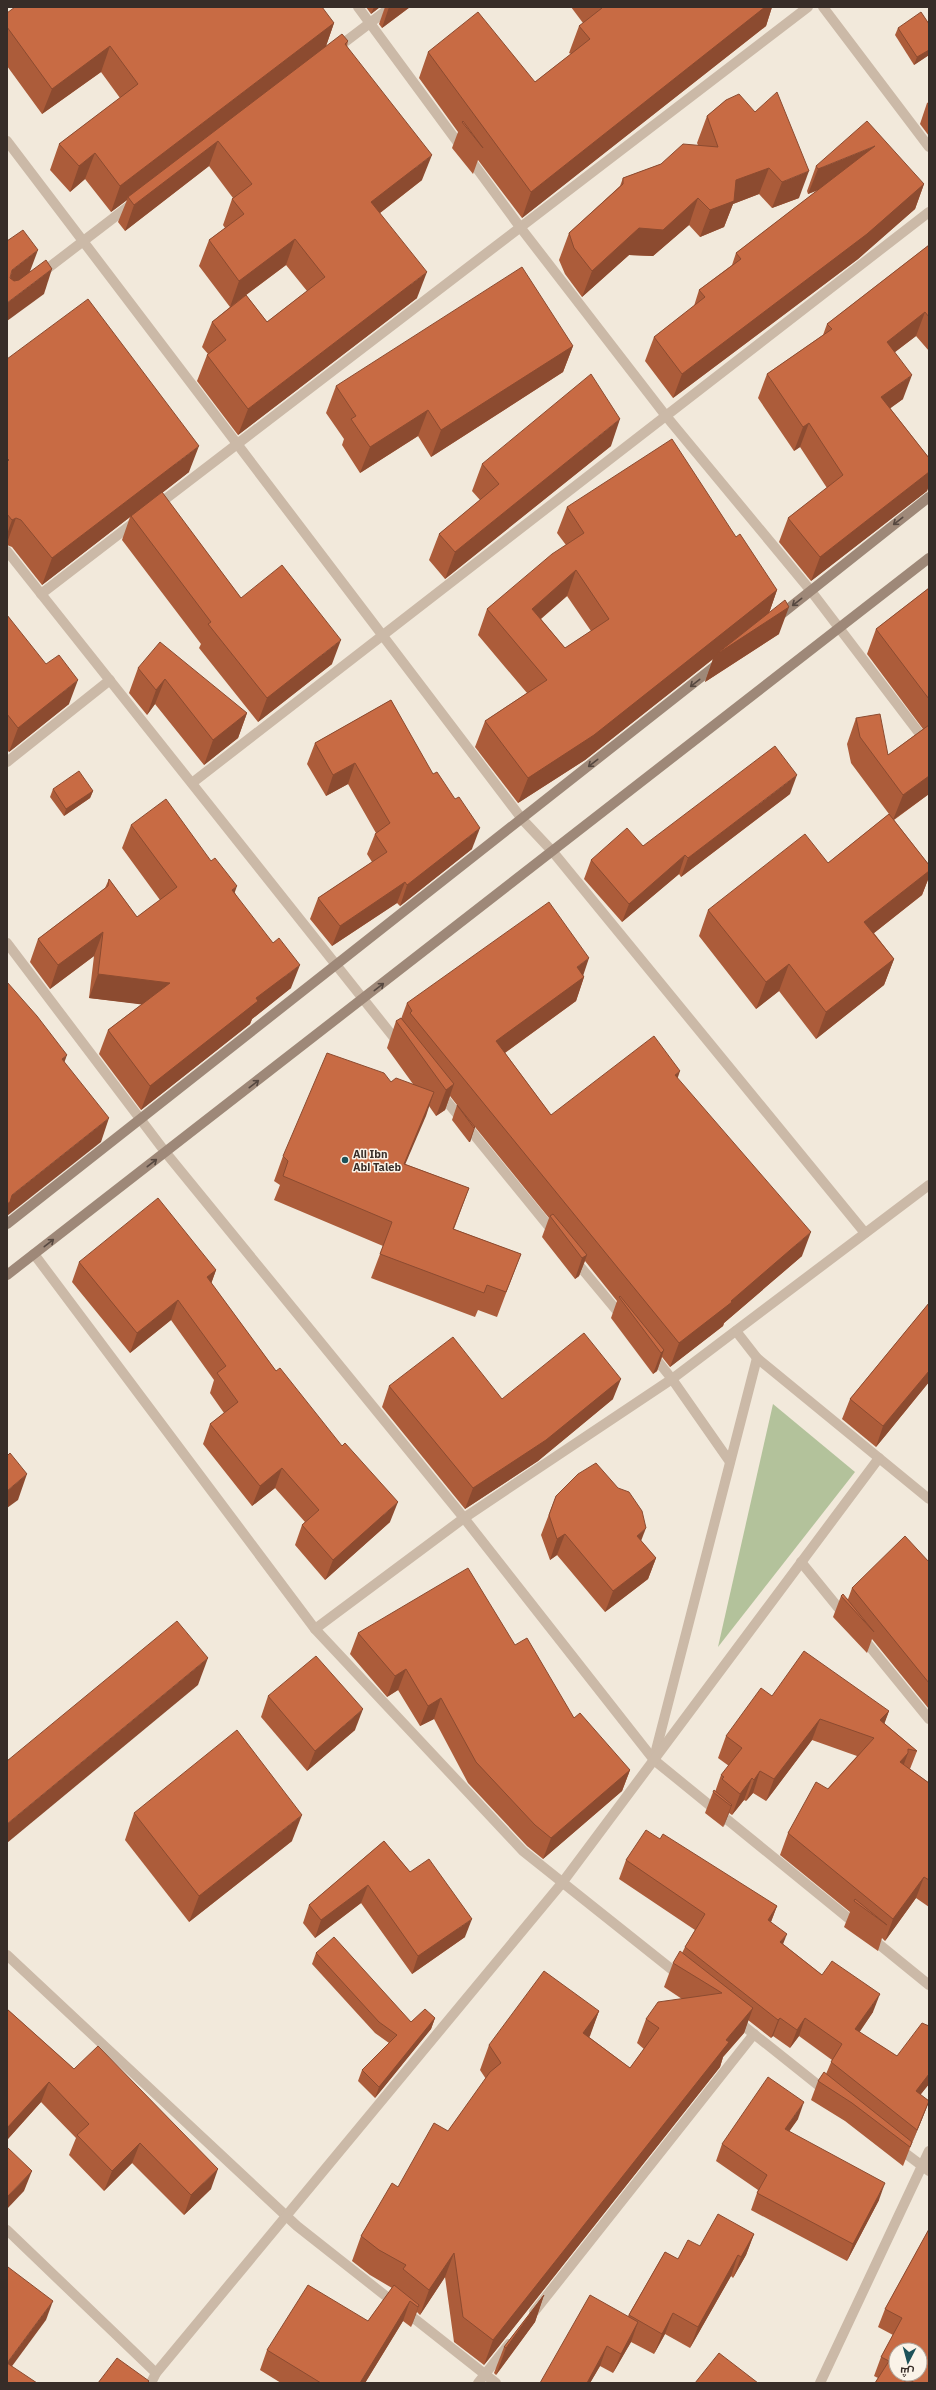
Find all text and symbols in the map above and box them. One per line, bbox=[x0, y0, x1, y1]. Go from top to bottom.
one-way arrow bbox=[893, 517, 904, 526]
one-way arrow bbox=[791, 598, 802, 606]
one-way arrow bbox=[689, 678, 700, 687]
one-way arrow bbox=[587, 759, 598, 768]
one-way arrow bbox=[374, 983, 385, 991]
one-way arrow bbox=[249, 1079, 260, 1088]
place label: Ali Ibn Abi Taleb bbox=[353, 1147, 401, 1174]
marker: Ali Ibn Abi Taleb bbox=[340, 1155, 350, 1165]
one-way arrow bbox=[146, 1159, 157, 1168]
one-way arrow bbox=[43, 1239, 54, 1247]
north arrow bbox=[888, 2342, 928, 2382]
text: ش bbox=[899, 2364, 915, 2380]

